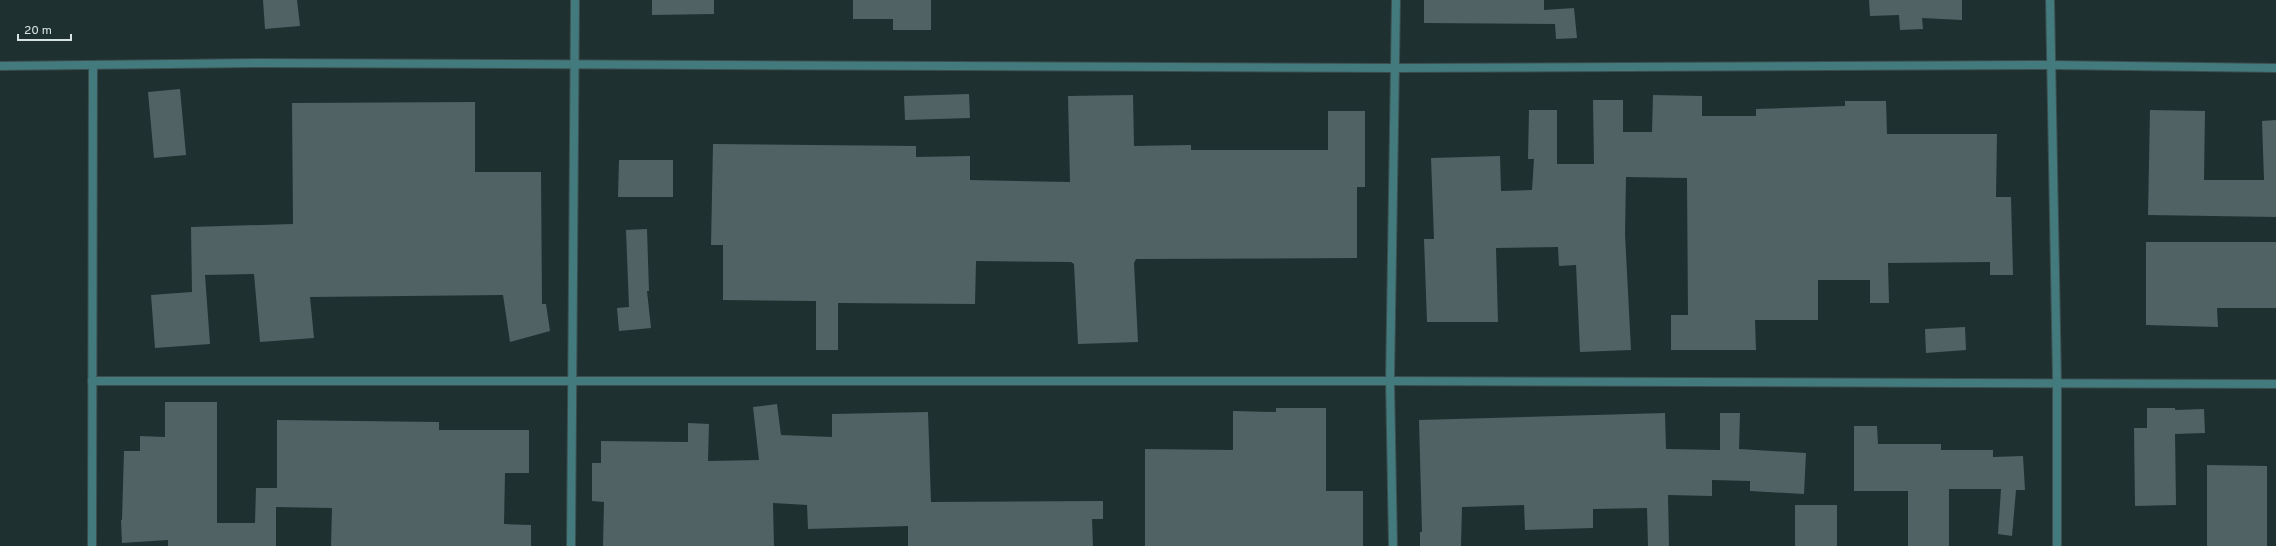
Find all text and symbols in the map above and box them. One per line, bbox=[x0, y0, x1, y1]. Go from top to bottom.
scale bar bbox=[18, 16, 71, 42]
text: 20 m bbox=[24, 23, 52, 39]

